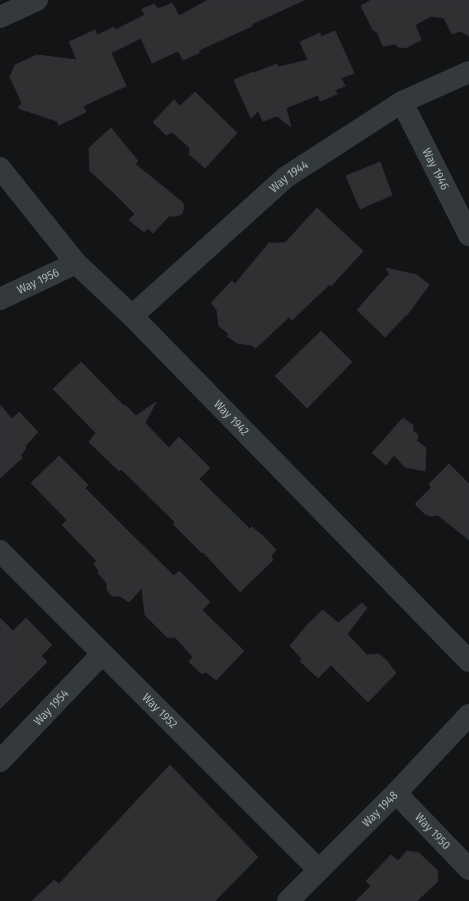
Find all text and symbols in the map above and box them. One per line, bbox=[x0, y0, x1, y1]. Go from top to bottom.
street label: Way 1946 bbox=[419, 146, 452, 192]
street label: Way 1944 bbox=[267, 158, 311, 195]
street label: Way 1956 bbox=[15, 265, 61, 297]
street label: Way 1942 bbox=[211, 397, 252, 438]
street label: Way 1954 bbox=[31, 686, 72, 728]
street label: Way 1952 bbox=[139, 690, 180, 731]
street label: Way 1948 bbox=[359, 788, 401, 830]
street label: Way 1950 bbox=[412, 810, 453, 852]

